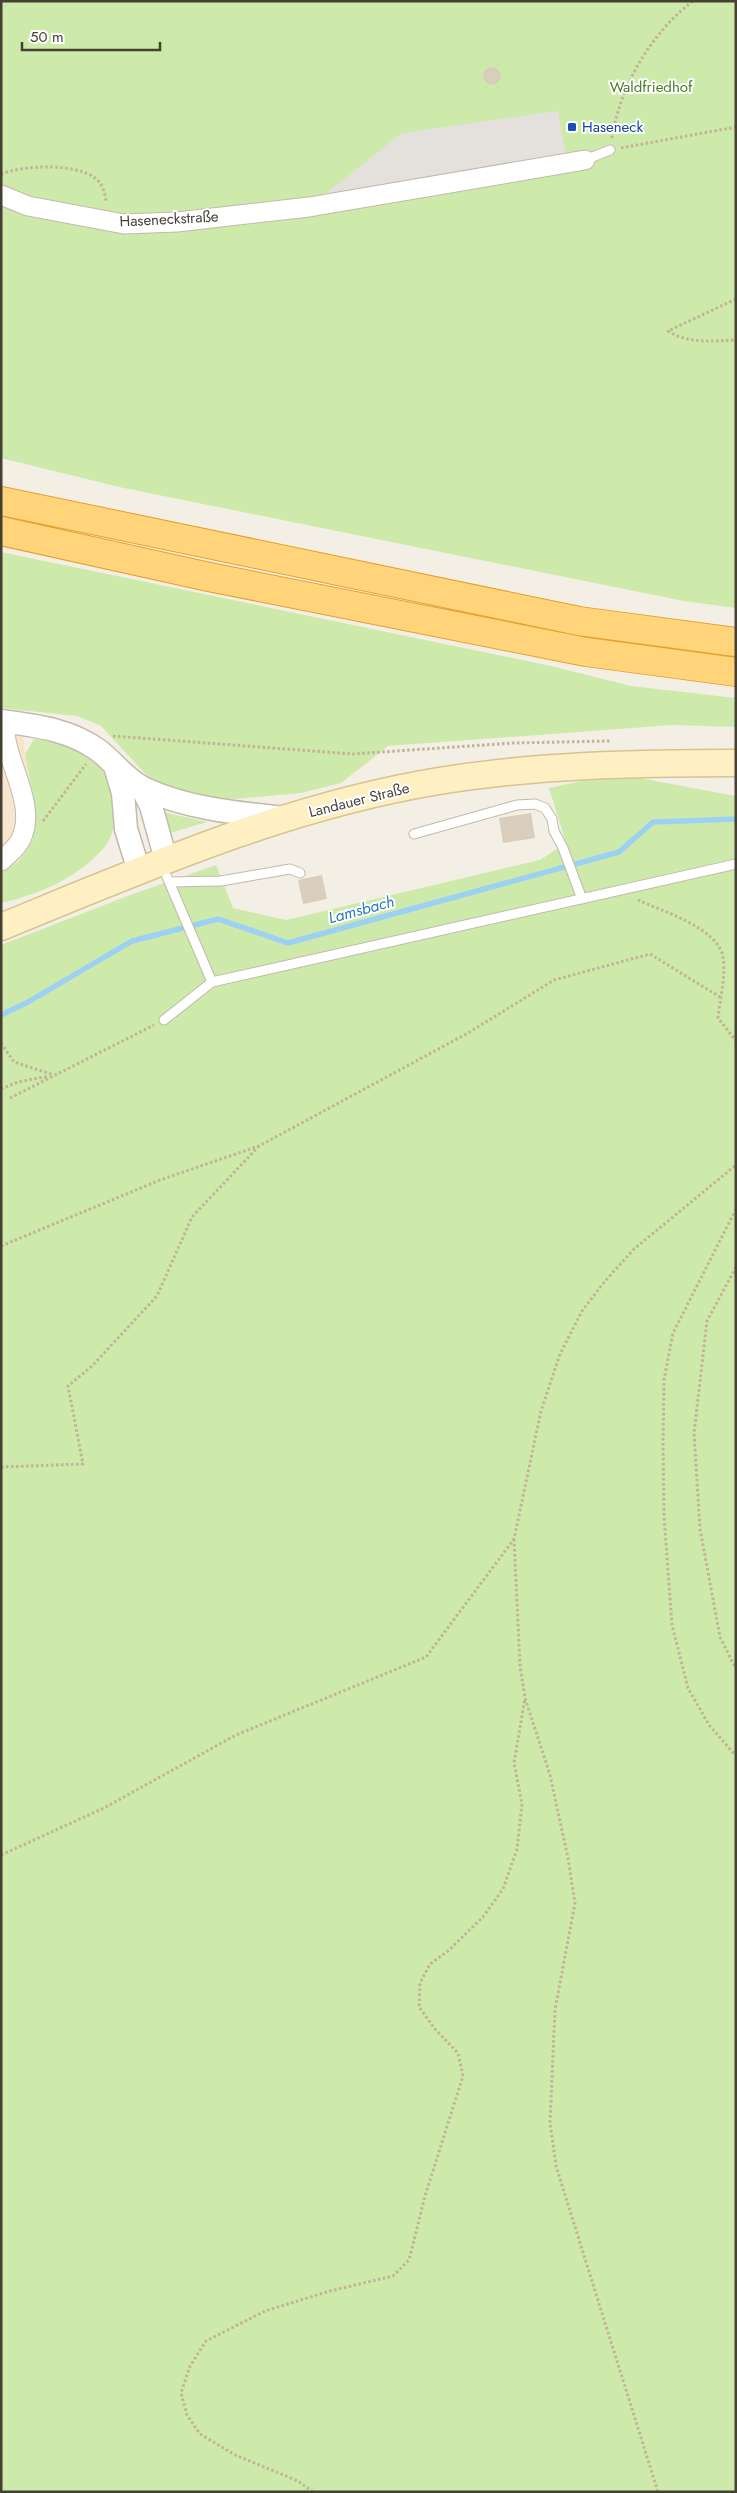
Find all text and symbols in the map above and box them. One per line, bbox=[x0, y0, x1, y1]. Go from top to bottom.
scale bar bbox=[22, 20, 160, 52]
text: 50 m bbox=[30, 26, 64, 48]
park label: Waldfriedhof bbox=[610, 76, 693, 98]
place label: Haseneck bbox=[582, 116, 643, 138]
marker: Haseneck bbox=[566, 121, 578, 133]
street label: Haseneckstraße bbox=[119, 205, 219, 233]
street label: Landauer Straße bbox=[306, 777, 412, 823]
water label: Lamsbach bbox=[326, 890, 397, 929]

